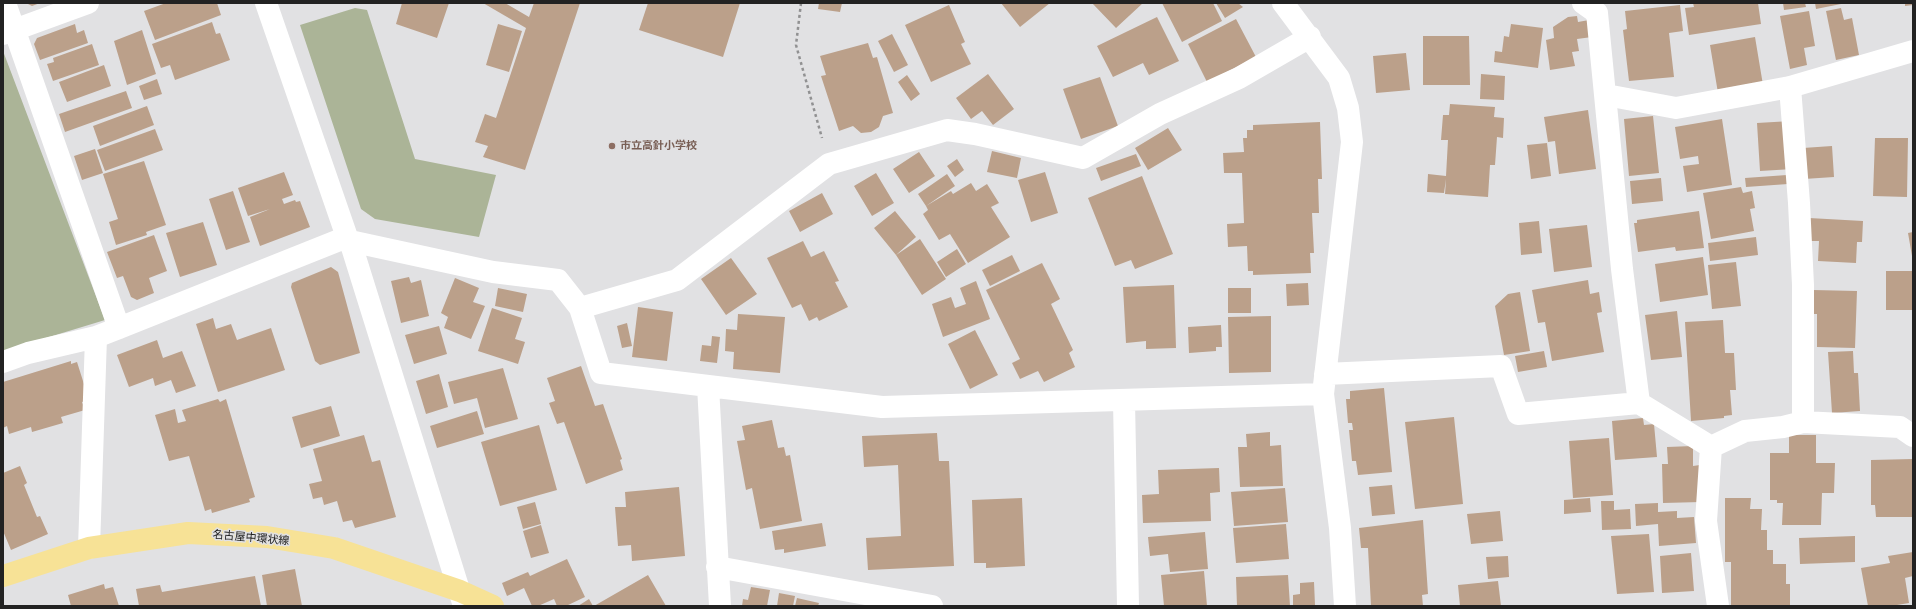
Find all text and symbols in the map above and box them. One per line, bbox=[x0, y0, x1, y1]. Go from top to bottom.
place label: 市立高針小学校 bbox=[620, 139, 697, 153]
marker: 市立高針小学校 bbox=[607, 141, 617, 151]
street label: 名古屋中環状線 bbox=[212, 528, 290, 548]

